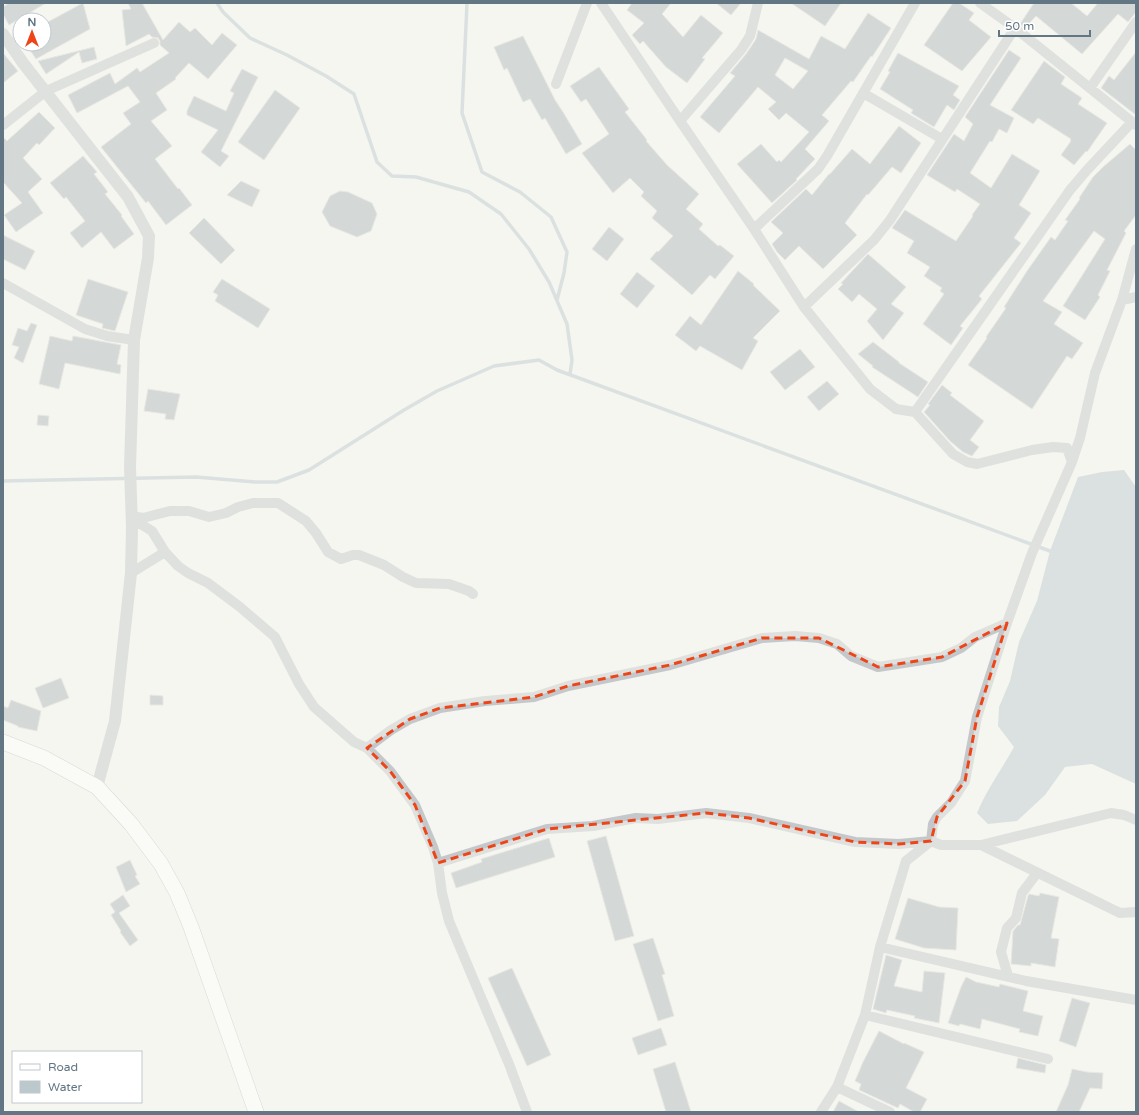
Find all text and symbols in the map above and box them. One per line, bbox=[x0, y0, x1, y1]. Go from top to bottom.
north arrow bbox=[12, 12, 52, 52]
scale bar bbox=[999, 12, 1090, 38]
text: N bbox=[28, 16, 36, 29]
text: 50 m bbox=[1005, 19, 1034, 33]
legend bbox=[12, 1051, 142, 1103]
text: Road bbox=[48, 1060, 78, 1074]
text: Water bbox=[48, 1080, 83, 1094]

